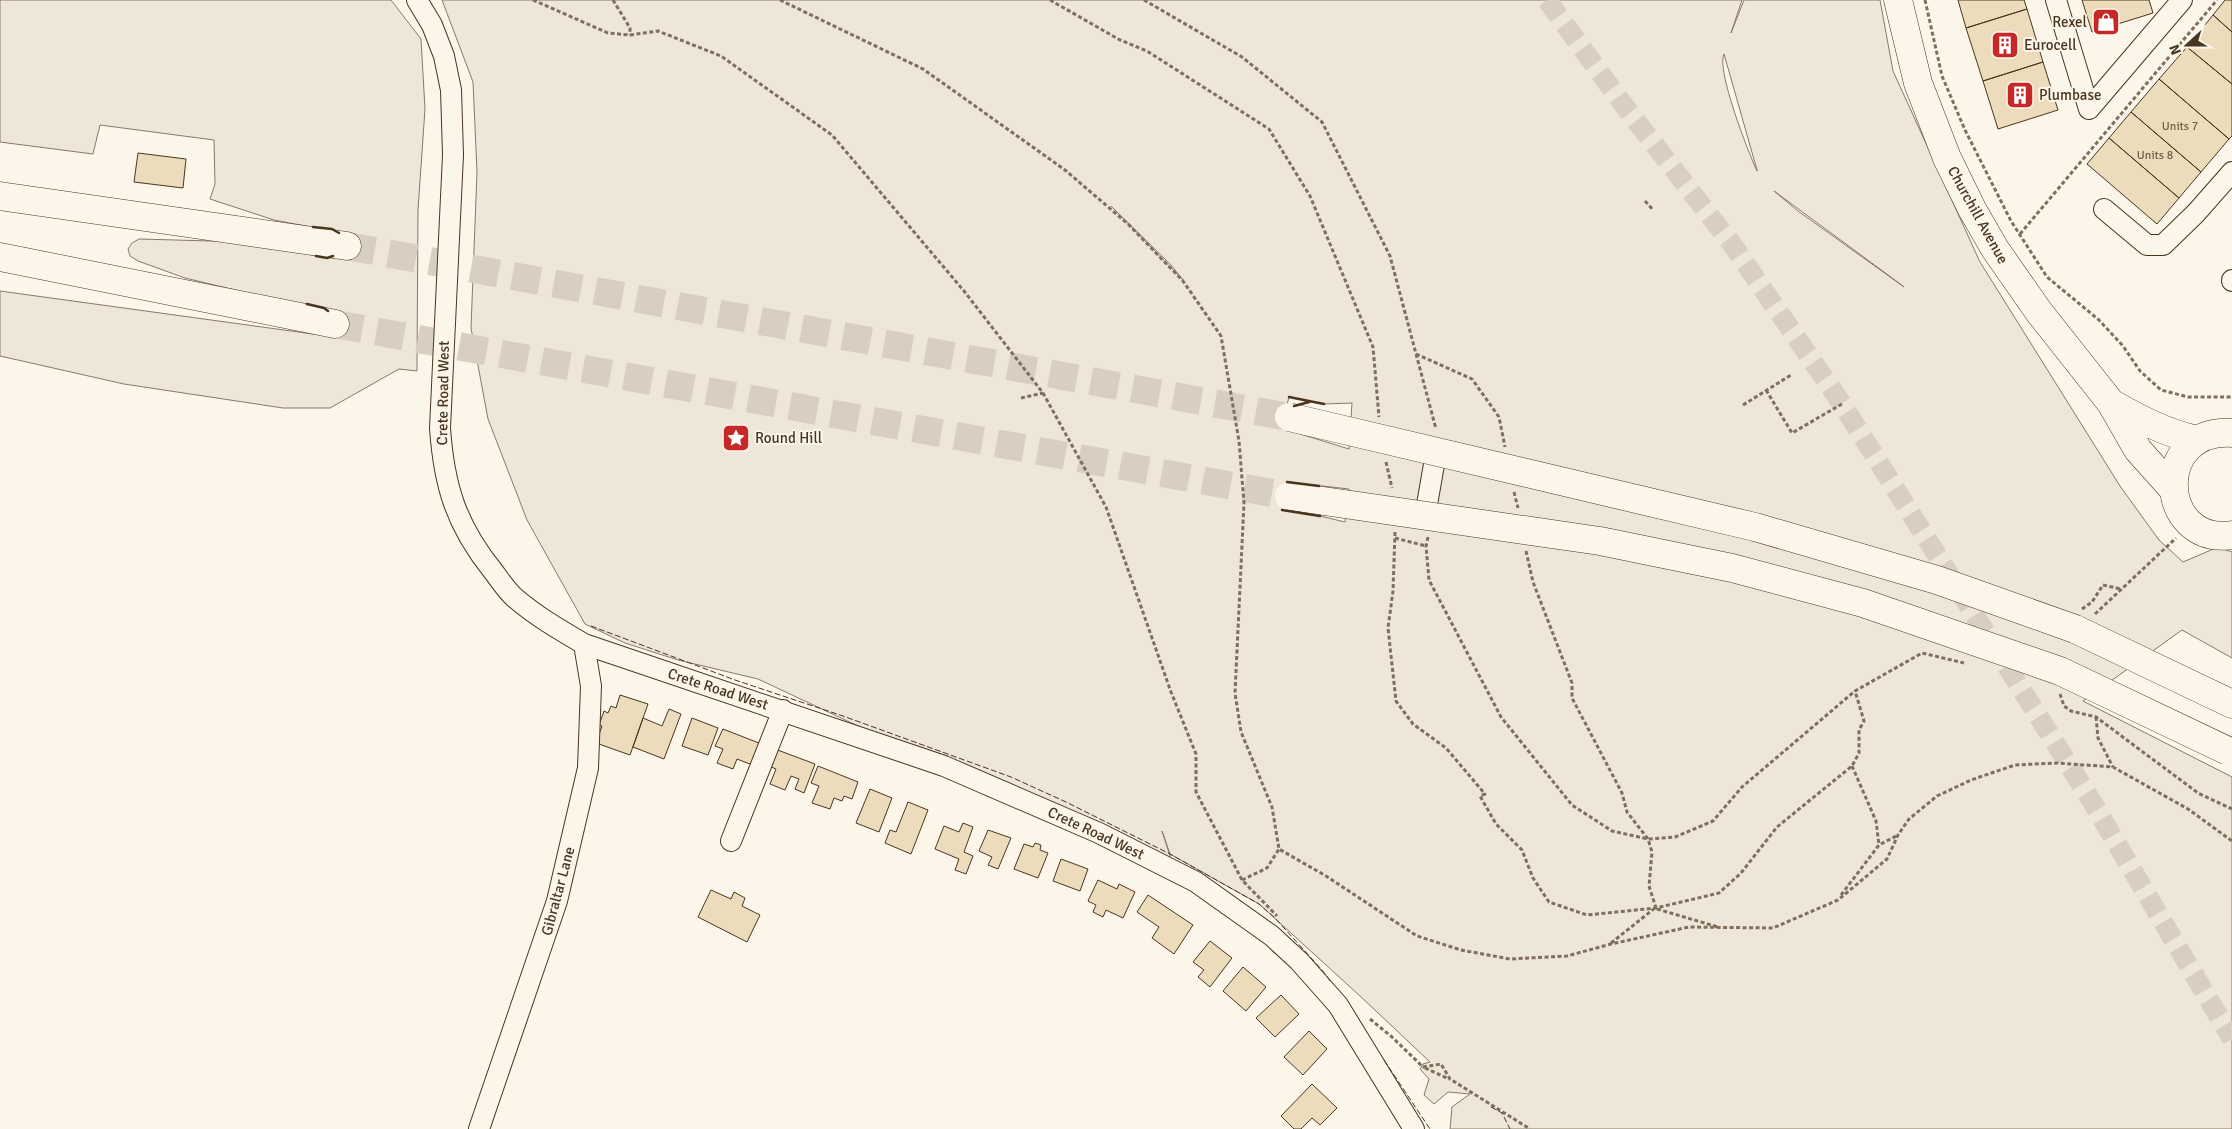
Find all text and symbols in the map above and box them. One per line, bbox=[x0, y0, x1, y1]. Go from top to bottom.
shop icon: Rexel bbox=[2091, 7, 2121, 37]
place label: Rexel bbox=[2052, 13, 2087, 31]
north arrow bbox=[2162, 20, 2212, 70]
building icon: Eurocell bbox=[1990, 30, 2020, 60]
place label: Eurocell bbox=[2024, 36, 2077, 54]
text: N bbox=[2166, 42, 2185, 57]
building icon: Plumbase bbox=[2005, 80, 2035, 110]
place label: Plumbase bbox=[2039, 86, 2102, 104]
house number: Units 7 bbox=[2162, 119, 2198, 134]
house number: Units 8 bbox=[2137, 148, 2173, 163]
street label: Churchill Avenue bbox=[1944, 163, 2012, 267]
street label: Crete Road West bbox=[433, 341, 453, 445]
place icon: Round Hill bbox=[721, 423, 751, 453]
place label: Round Hill bbox=[755, 429, 822, 447]
street label: Crete Road West bbox=[665, 664, 771, 714]
street label: Crete Road West bbox=[1045, 803, 1147, 863]
street label: Gibraltar Lane bbox=[537, 845, 579, 937]

